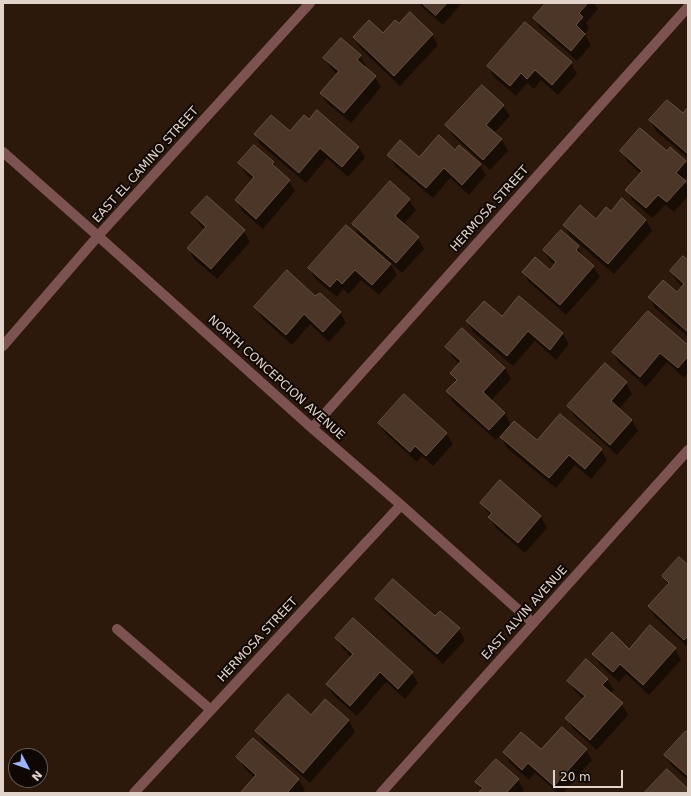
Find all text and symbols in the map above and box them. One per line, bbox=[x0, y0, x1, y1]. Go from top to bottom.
street label: EAST EL CAMINO STREET bbox=[90, 104, 202, 226]
street label: HERMOSA STREET bbox=[448, 163, 532, 255]
street label: NORTH CONCEPCION AVENUE bbox=[205, 313, 347, 443]
street label: EAST ALVIN AVENUE bbox=[479, 563, 571, 663]
street label: HERMOSA STREET bbox=[215, 595, 301, 685]
north arrow bbox=[8, 748, 48, 788]
scale bar bbox=[555, 762, 625, 788]
text: N bbox=[29, 768, 45, 783]
text: 20 m bbox=[560, 770, 591, 784]

